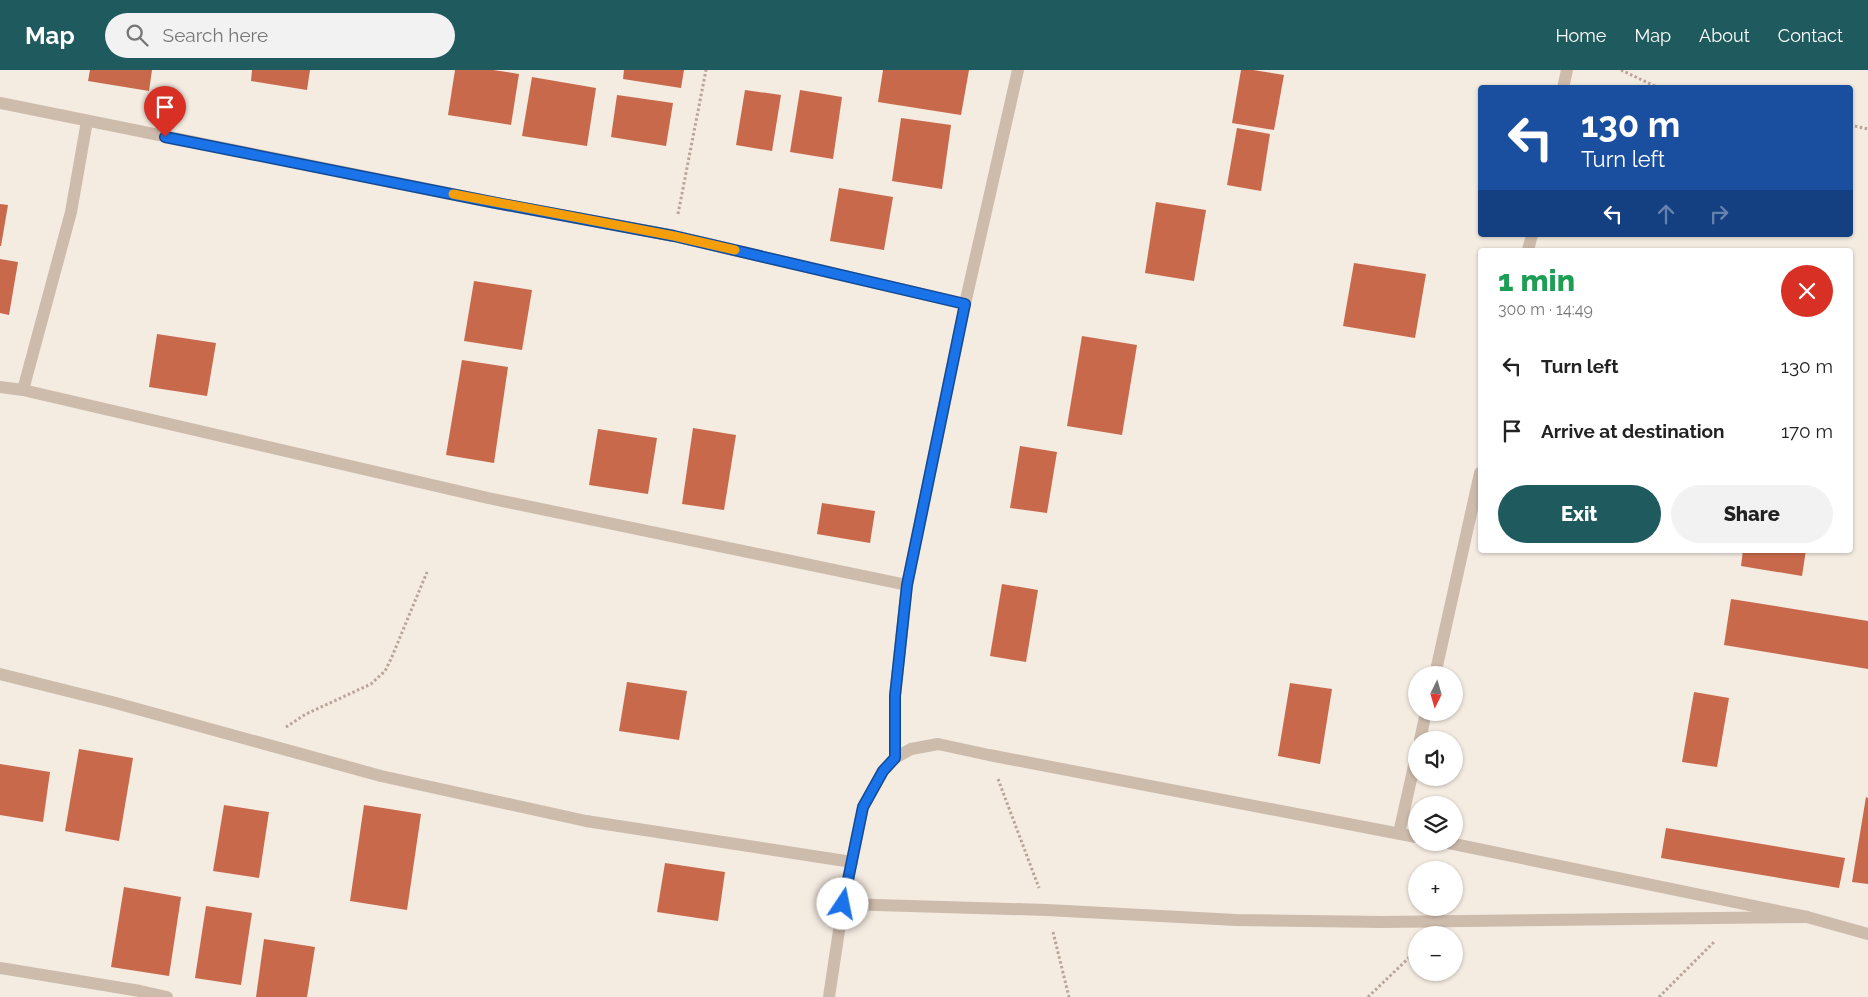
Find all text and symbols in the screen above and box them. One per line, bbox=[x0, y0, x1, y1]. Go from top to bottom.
search box bbox=[105, 13, 455, 58]
text: Map bbox=[25, 21, 75, 50]
icon: search bbox=[123, 21, 151, 49]
text: Search here bbox=[163, 24, 268, 46]
text: Home bbox=[1555, 25, 1606, 46]
text: Map bbox=[1634, 25, 1671, 46]
text: About bbox=[1699, 25, 1750, 46]
text: Contact bbox=[1778, 25, 1843, 46]
pin bbox=[144, 86, 186, 137]
icon: arrive bbox=[151, 93, 179, 121]
text: 130 m bbox=[1581, 104, 1680, 145]
icon: left bbox=[1498, 105, 1563, 170]
text: Turn left bbox=[1581, 146, 1665, 172]
icon: left bbox=[1599, 200, 1627, 228]
icon: ahead bbox=[1652, 200, 1680, 228]
icon: right bbox=[1705, 200, 1733, 228]
text: 1 min bbox=[1498, 263, 1575, 298]
button: close bbox=[1781, 265, 1833, 317]
text: 300 m · 14:49 bbox=[1498, 300, 1593, 319]
icon: left bbox=[1498, 352, 1526, 380]
text: Turn left bbox=[1541, 355, 1618, 377]
text: 130 m bbox=[1781, 355, 1833, 377]
icon: arrive bbox=[1498, 417, 1526, 445]
text: Arrive at destination bbox=[1541, 420, 1725, 442]
text: 170 m bbox=[1781, 420, 1833, 442]
button: Exit bbox=[1498, 485, 1661, 543]
button: Share bbox=[1671, 485, 1833, 543]
north arrow bbox=[1408, 666, 1462, 721]
map controls bbox=[1408, 666, 1463, 981]
button: sound bbox=[1408, 731, 1463, 786]
button: layers bbox=[1408, 796, 1463, 851]
button: + bbox=[1408, 861, 1463, 916]
position arrow bbox=[816, 877, 868, 929]
button: − bbox=[1408, 926, 1463, 981]

